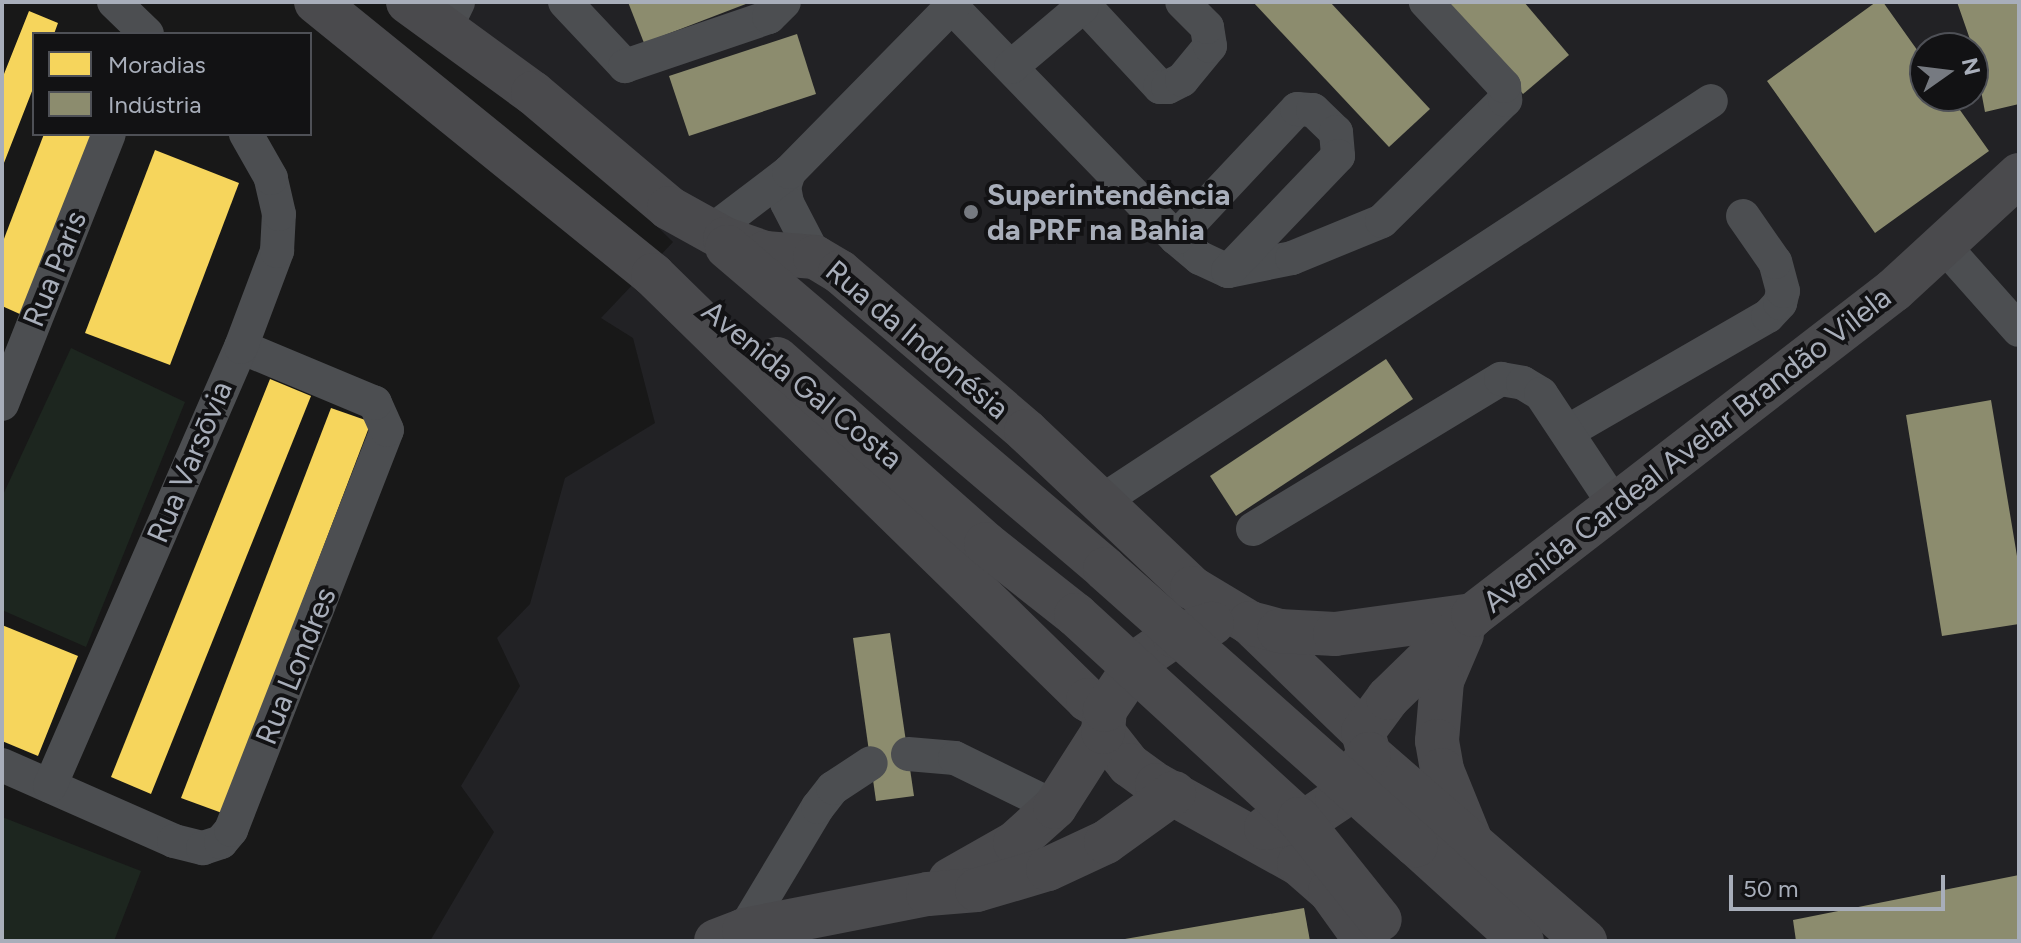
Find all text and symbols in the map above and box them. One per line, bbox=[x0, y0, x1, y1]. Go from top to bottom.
legend bbox=[32, 32, 312, 136]
north arrow bbox=[1909, 32, 1989, 112]
text: Moradias bbox=[108, 50, 206, 79]
text: N bbox=[1956, 55, 1986, 78]
text: Indústria bbox=[108, 90, 202, 119]
place label: Superintendência da PRF na Bahia bbox=[987, 177, 1230, 248]
marker: Superintendência da PRF na Bahia bbox=[962, 203, 980, 221]
street label: Rua Paris bbox=[16, 206, 94, 332]
street label: Rua da Indonésia bbox=[818, 253, 1016, 427]
street label: Avenida Cardeal Avelar Brandão Vilela bbox=[1476, 280, 1898, 620]
street label: Avenida Gal Costa bbox=[695, 293, 909, 477]
street label: Rua Varsōvia bbox=[140, 376, 240, 548]
street label: Rua Londres bbox=[248, 582, 344, 750]
scale bar bbox=[1733, 859, 1949, 909]
text: 50 m bbox=[1743, 874, 1799, 903]

